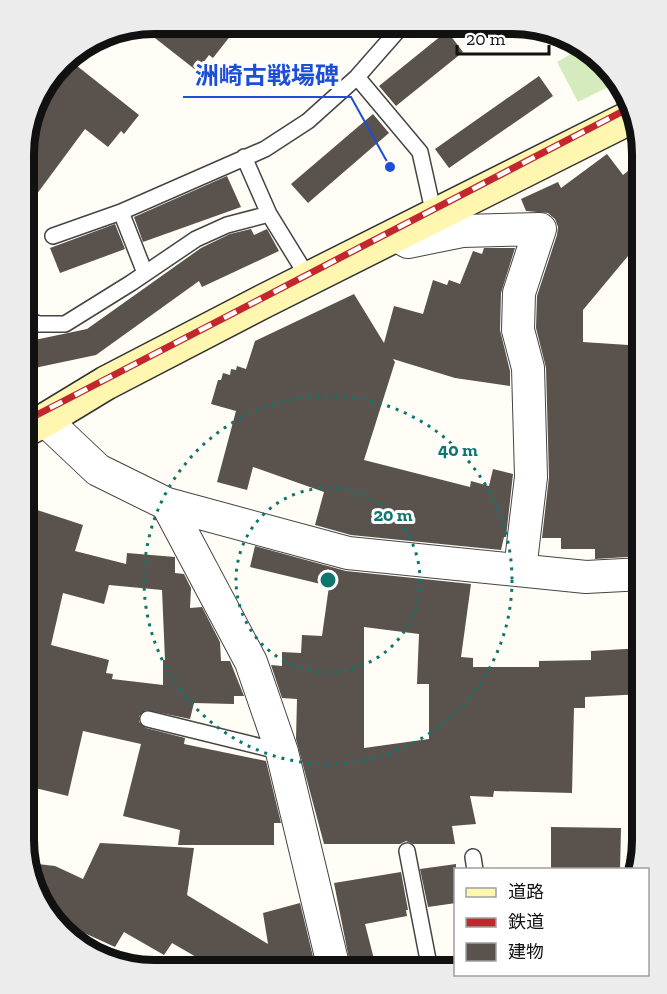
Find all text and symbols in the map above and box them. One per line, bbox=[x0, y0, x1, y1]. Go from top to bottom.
scale bar bbox=[457, 18, 548, 56]
text: 20 m bbox=[466, 28, 506, 50]
callout: 洲崎古戦場碑 bbox=[183, 55, 351, 97]
text: 洲崎古戦場碑 bbox=[195, 61, 339, 90]
text: 40 m bbox=[438, 439, 478, 461]
text: 20 m bbox=[373, 504, 413, 526]
centre of rings bbox=[318, 570, 338, 590]
legend bbox=[454, 868, 649, 976]
text: 道路 bbox=[508, 881, 544, 903]
text: 鉄道 bbox=[508, 911, 544, 933]
text: 建物 bbox=[508, 941, 544, 963]

